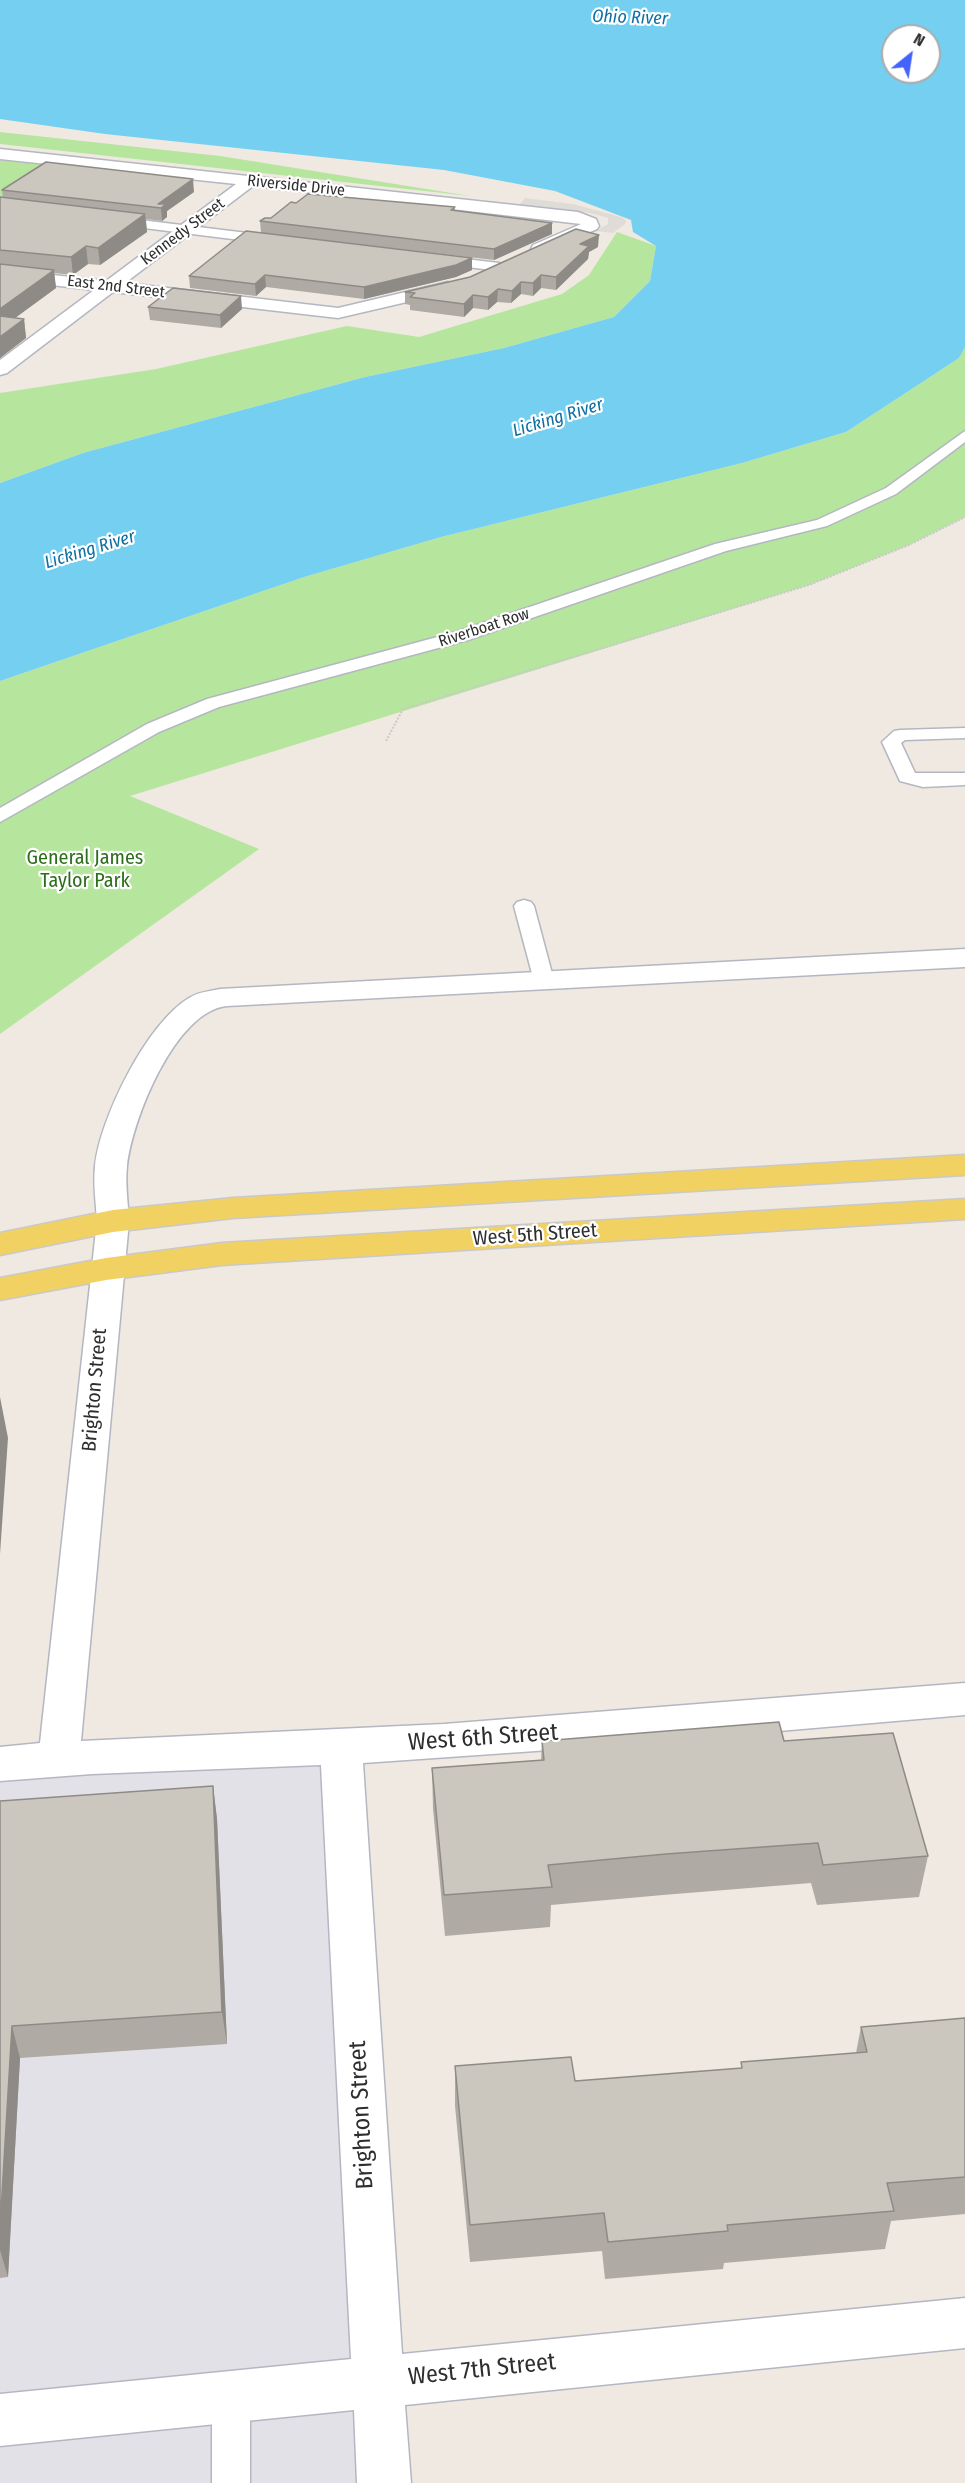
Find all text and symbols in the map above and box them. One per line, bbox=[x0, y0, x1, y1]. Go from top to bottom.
water label: Ohio River bbox=[592, 6, 668, 30]
north arrow bbox=[881, 24, 941, 84]
text: N bbox=[910, 29, 928, 50]
street label: Riverside Drive bbox=[246, 171, 346, 201]
street label: Kennedy Street bbox=[137, 194, 229, 270]
street label: East 2nd Street bbox=[66, 271, 166, 303]
water label: Licking River bbox=[510, 394, 606, 442]
water label: Licking River bbox=[42, 526, 138, 574]
street label: Riverboat Row bbox=[436, 604, 532, 652]
park label: General James Taylor Park bbox=[27, 846, 143, 893]
street label: West 5th Street bbox=[472, 1219, 598, 1251]
street label: Brighton Street bbox=[78, 1327, 112, 1453]
street label: West 6th Street bbox=[407, 1718, 559, 1758]
street label: Brighton Street bbox=[344, 2040, 380, 2190]
street label: West 7th Street bbox=[407, 2348, 557, 2392]

